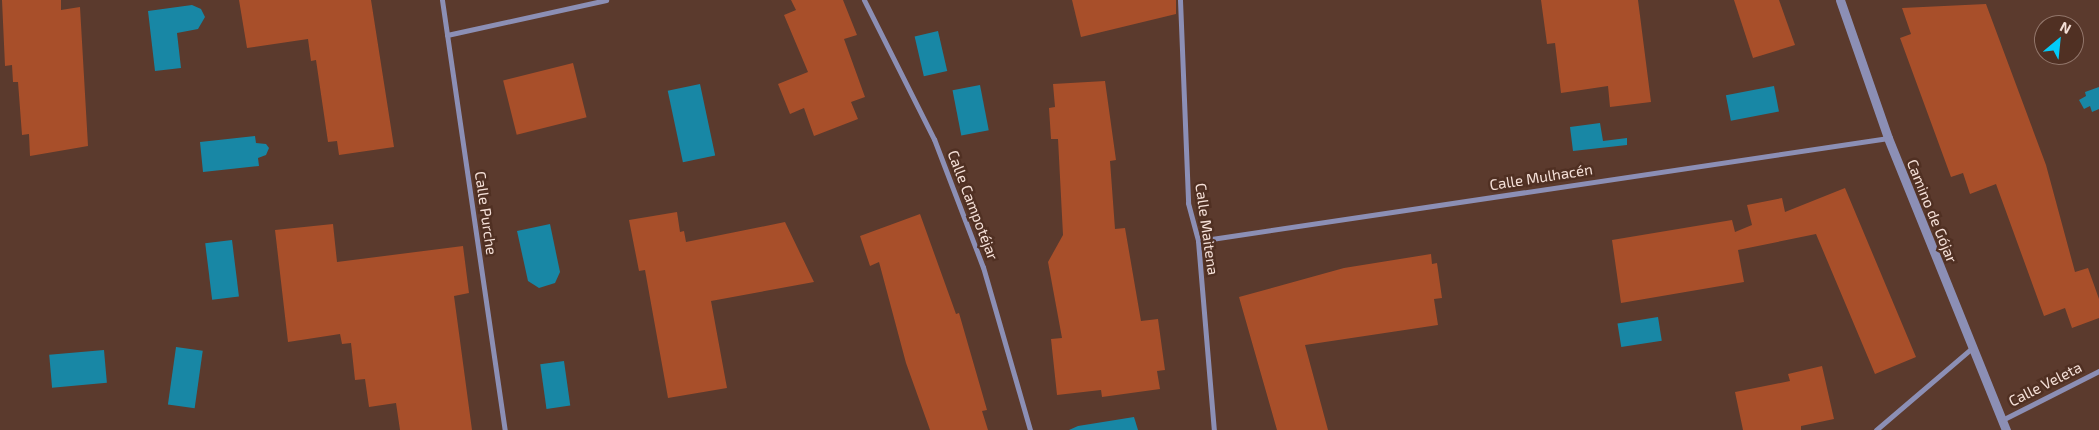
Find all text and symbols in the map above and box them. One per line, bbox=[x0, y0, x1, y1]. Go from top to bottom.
north arrow bbox=[2034, 15, 2084, 65]
text: N bbox=[2057, 17, 2074, 37]
street label: Calle Campotéjar bbox=[944, 148, 1002, 262]
street label: Camino de Gójar bbox=[1903, 157, 1961, 265]
street label: Calle Mulhacén bbox=[1488, 160, 1594, 194]
street label: Calle Purche bbox=[471, 170, 501, 256]
street label: Calle Maitena bbox=[1192, 182, 1222, 276]
street label: Calle Veleta bbox=[2005, 358, 2085, 410]

